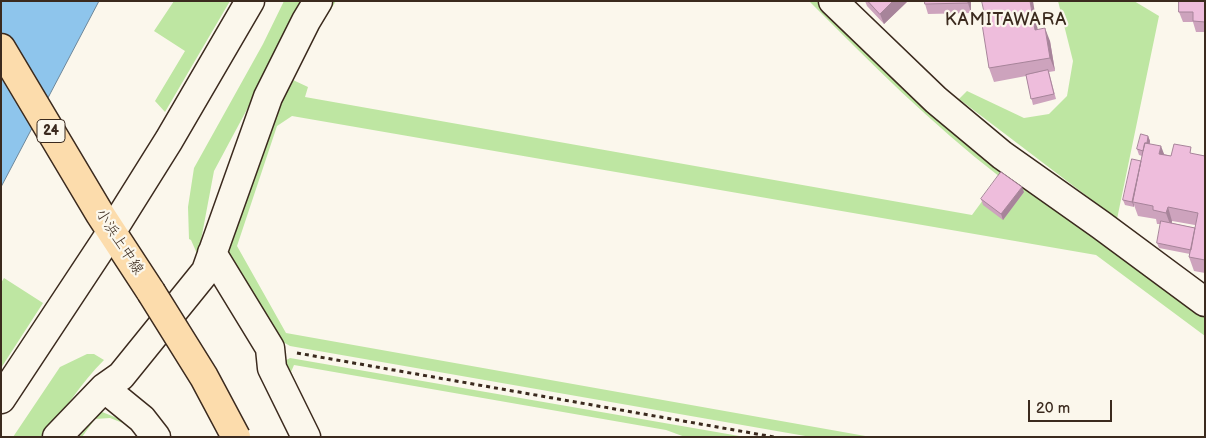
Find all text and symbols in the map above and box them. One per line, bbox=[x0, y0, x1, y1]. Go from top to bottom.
district label: KAMITAWARA bbox=[944, 9, 1068, 31]
road number: 24 bbox=[37, 120, 65, 142]
street label: 小浜上中線 bbox=[91, 206, 147, 278]
scale bar bbox=[1031, 390, 1115, 422]
text: 20 m bbox=[1036, 399, 1070, 418]

